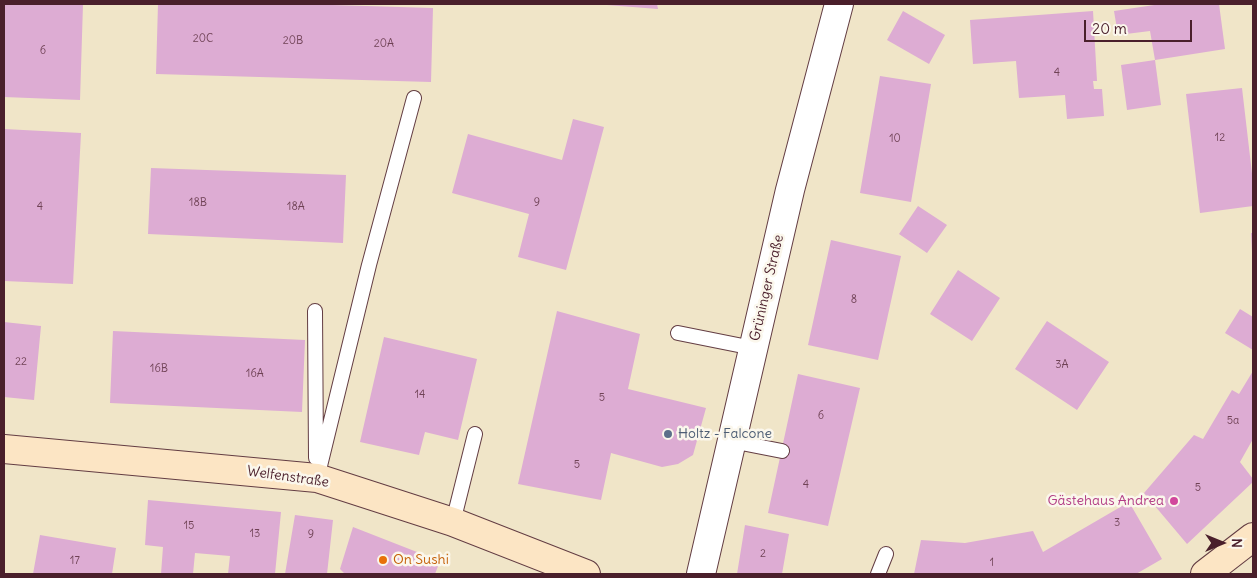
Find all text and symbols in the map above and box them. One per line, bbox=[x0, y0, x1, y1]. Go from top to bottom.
scale bar bbox=[1087, 10, 1194, 42]
text: 20 m bbox=[1092, 19, 1127, 38]
house number: 20C bbox=[193, 32, 213, 46]
house number: 20B bbox=[283, 34, 303, 48]
house number: 20A bbox=[374, 37, 394, 51]
house number: 6 bbox=[40, 44, 46, 58]
house number: 4 bbox=[1054, 66, 1060, 80]
house number: 12 bbox=[1215, 131, 1225, 145]
house number: 10 bbox=[889, 132, 901, 146]
house number: 18B bbox=[189, 196, 207, 210]
house number: 9 bbox=[534, 196, 540, 210]
house number: 4 bbox=[37, 200, 43, 214]
house number: 18A bbox=[287, 200, 305, 214]
street label: Grüninger Straße bbox=[747, 233, 787, 343]
house number: 8 bbox=[851, 293, 857, 307]
house number: 22 bbox=[15, 355, 27, 369]
house number: 3A bbox=[1055, 358, 1069, 372]
house number: 16B bbox=[150, 362, 168, 376]
house number: 16A bbox=[246, 367, 264, 381]
house number: 14 bbox=[415, 388, 425, 402]
house number: 5 bbox=[599, 391, 605, 405]
house number: 6 bbox=[818, 409, 824, 423]
house number: 5a bbox=[1227, 414, 1239, 428]
place label: Holtz - Falcone bbox=[678, 426, 772, 442]
marker: Holtz - Falcone bbox=[662, 428, 674, 440]
house number: 5 bbox=[574, 458, 580, 472]
street label: Welfenstraße bbox=[246, 463, 330, 491]
house number: 4 bbox=[803, 478, 809, 492]
house number: 5 bbox=[1195, 481, 1201, 495]
place label: Gästehaus Andrea bbox=[1047, 493, 1164, 509]
marker: Gästehaus Andrea bbox=[1168, 495, 1180, 507]
house number: 3 bbox=[1114, 516, 1120, 530]
north arrow bbox=[1197, 518, 1247, 568]
house number: 15 bbox=[184, 519, 194, 533]
house number: 13 bbox=[250, 527, 260, 541]
house number: 9 bbox=[308, 528, 314, 542]
text: N bbox=[1228, 538, 1246, 548]
house number: 2 bbox=[760, 547, 766, 561]
place label: On Sushi bbox=[393, 552, 449, 568]
house number: 17 bbox=[70, 554, 80, 568]
marker: On Sushi bbox=[377, 554, 389, 566]
house number: 1 bbox=[990, 556, 994, 570]

